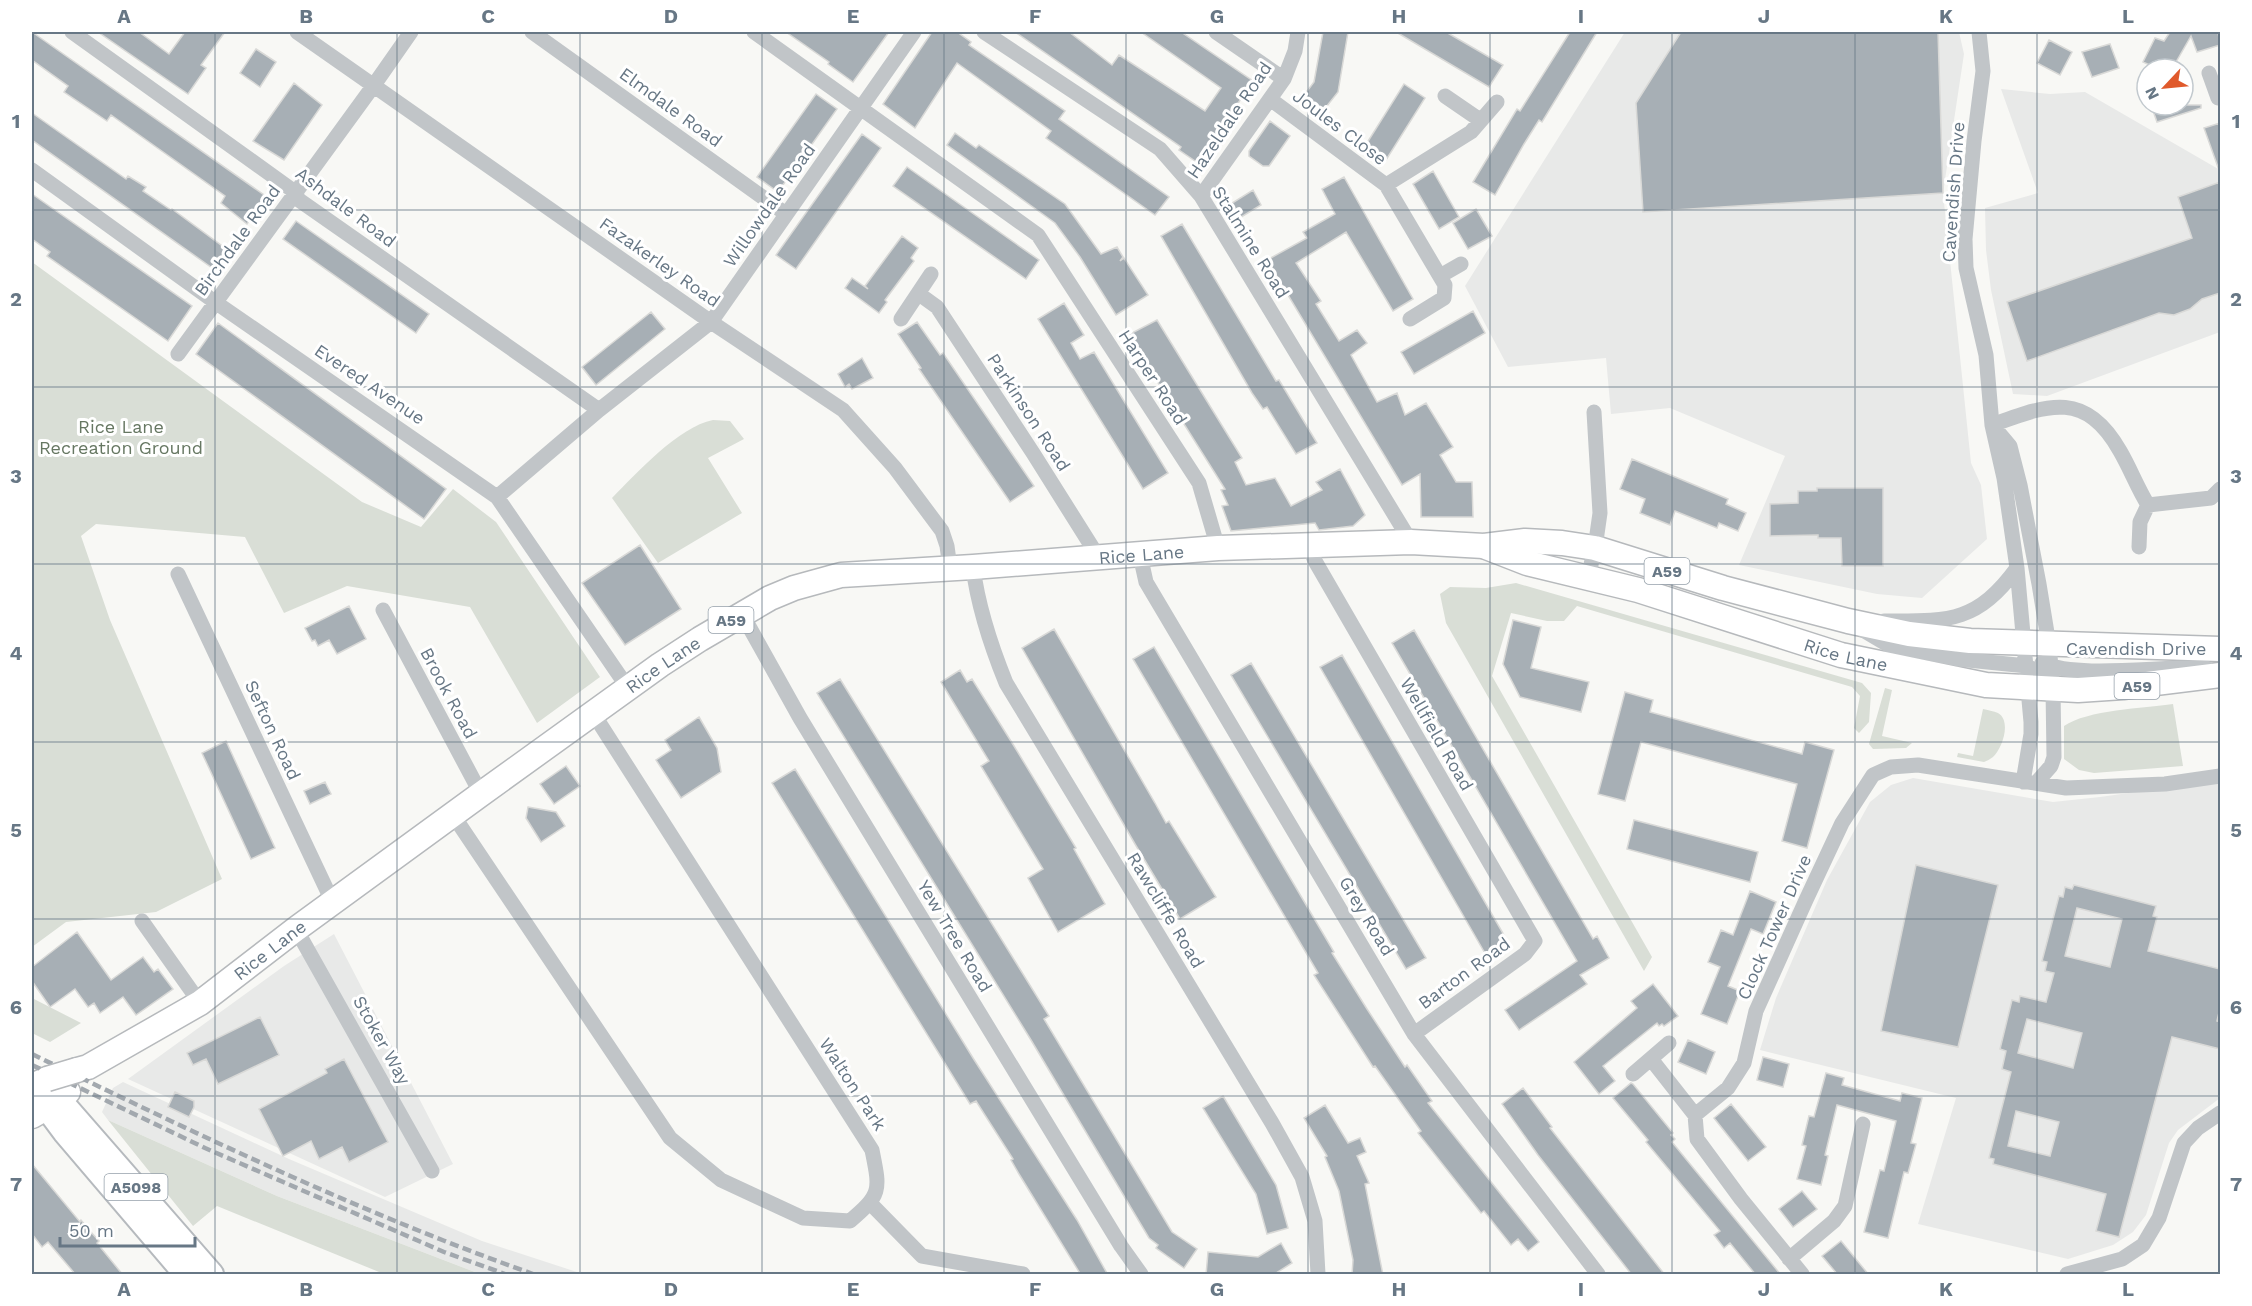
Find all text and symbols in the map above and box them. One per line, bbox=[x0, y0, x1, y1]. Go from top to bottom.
text: A bbox=[117, 4, 131, 28]
text: B bbox=[299, 4, 313, 28]
text: C bbox=[481, 4, 495, 28]
text: D bbox=[664, 4, 678, 28]
text: E bbox=[847, 4, 859, 28]
text: F bbox=[1029, 4, 1041, 28]
text: G bbox=[1210, 4, 1224, 28]
text: H bbox=[1392, 4, 1406, 28]
text: I bbox=[1578, 4, 1584, 28]
text: J bbox=[1758, 4, 1770, 28]
text: K bbox=[1939, 4, 1953, 28]
text: L bbox=[2122, 4, 2134, 28]
north arrow bbox=[2135, 57, 2195, 117]
street label: Hazeldale Road bbox=[1182, 58, 1276, 182]
street label: Elmdale Road bbox=[616, 63, 726, 151]
text: N bbox=[2141, 84, 2163, 103]
street label: Joules Close bbox=[1289, 85, 1391, 169]
text: 1 bbox=[12, 109, 20, 133]
text: 1 bbox=[2232, 109, 2240, 133]
street label: Cavendish Drive bbox=[1938, 121, 1968, 263]
street label: Willowdale Road bbox=[719, 139, 819, 271]
street label: Ashdale Road bbox=[292, 163, 400, 251]
street label: Birchdale Road bbox=[190, 180, 284, 300]
street label: Stalmine Road bbox=[1208, 182, 1294, 302]
street label: Fazakerley Road bbox=[596, 213, 724, 311]
text: 2 bbox=[10, 287, 22, 311]
text: 2 bbox=[2230, 287, 2242, 311]
street label: Harper Road bbox=[1114, 325, 1192, 429]
street label: Evered Avenue bbox=[311, 339, 429, 429]
street label: Parkinson Road bbox=[983, 349, 1075, 475]
park label: Rice Lane Recreation Ground bbox=[39, 416, 203, 458]
text: 3 bbox=[10, 464, 22, 488]
text: 3 bbox=[2230, 464, 2242, 488]
street label: Rice Lane bbox=[1098, 540, 1185, 568]
road number: A59 bbox=[1644, 558, 1690, 584]
road number: A59 bbox=[708, 607, 754, 633]
street label: Rice Lane bbox=[621, 631, 704, 697]
street label: Rice Lane bbox=[1801, 633, 1890, 675]
street label: Cavendish Drive bbox=[2066, 638, 2206, 659]
text: 4 bbox=[10, 641, 23, 665]
text: 4 bbox=[2230, 641, 2243, 665]
street label: Brook Road bbox=[416, 644, 482, 742]
road number: A59 bbox=[2114, 673, 2160, 699]
street label: Wellfield Road bbox=[1396, 674, 1478, 794]
street label: Sefton Road bbox=[241, 677, 305, 783]
text: 5 bbox=[10, 818, 22, 842]
text: 5 bbox=[2230, 818, 2242, 842]
street label: Rawcliffe Road bbox=[1123, 848, 1209, 972]
street label: Clock Tower Drive bbox=[1733, 851, 1815, 1003]
street label: Grey Road bbox=[1335, 872, 1399, 960]
street label: Yew Tree Road bbox=[913, 876, 997, 996]
street label: Rice Lane bbox=[229, 915, 310, 984]
street label: Barton Road bbox=[1414, 933, 1514, 1013]
street label: Stoker Way bbox=[349, 992, 415, 1089]
text: 6 bbox=[10, 995, 22, 1019]
text: 6 bbox=[2230, 995, 2242, 1019]
street label: Walton Park bbox=[815, 1034, 891, 1134]
text: 7 bbox=[10, 1172, 22, 1196]
text: 7 bbox=[2230, 1172, 2242, 1196]
road number: A5098 bbox=[104, 1174, 168, 1200]
scale bar bbox=[60, 1210, 195, 1248]
text: 50 m bbox=[69, 1220, 114, 1241]
text: A bbox=[117, 1277, 131, 1301]
text: B bbox=[299, 1277, 313, 1301]
text: C bbox=[481, 1277, 495, 1301]
text: D bbox=[664, 1277, 678, 1301]
text: E bbox=[847, 1277, 859, 1301]
text: F bbox=[1029, 1277, 1041, 1301]
text: G bbox=[1210, 1277, 1224, 1301]
text: H bbox=[1392, 1277, 1406, 1301]
text: I bbox=[1578, 1277, 1584, 1301]
text: J bbox=[1758, 1277, 1770, 1301]
text: K bbox=[1939, 1277, 1953, 1301]
text: L bbox=[2122, 1277, 2134, 1301]

